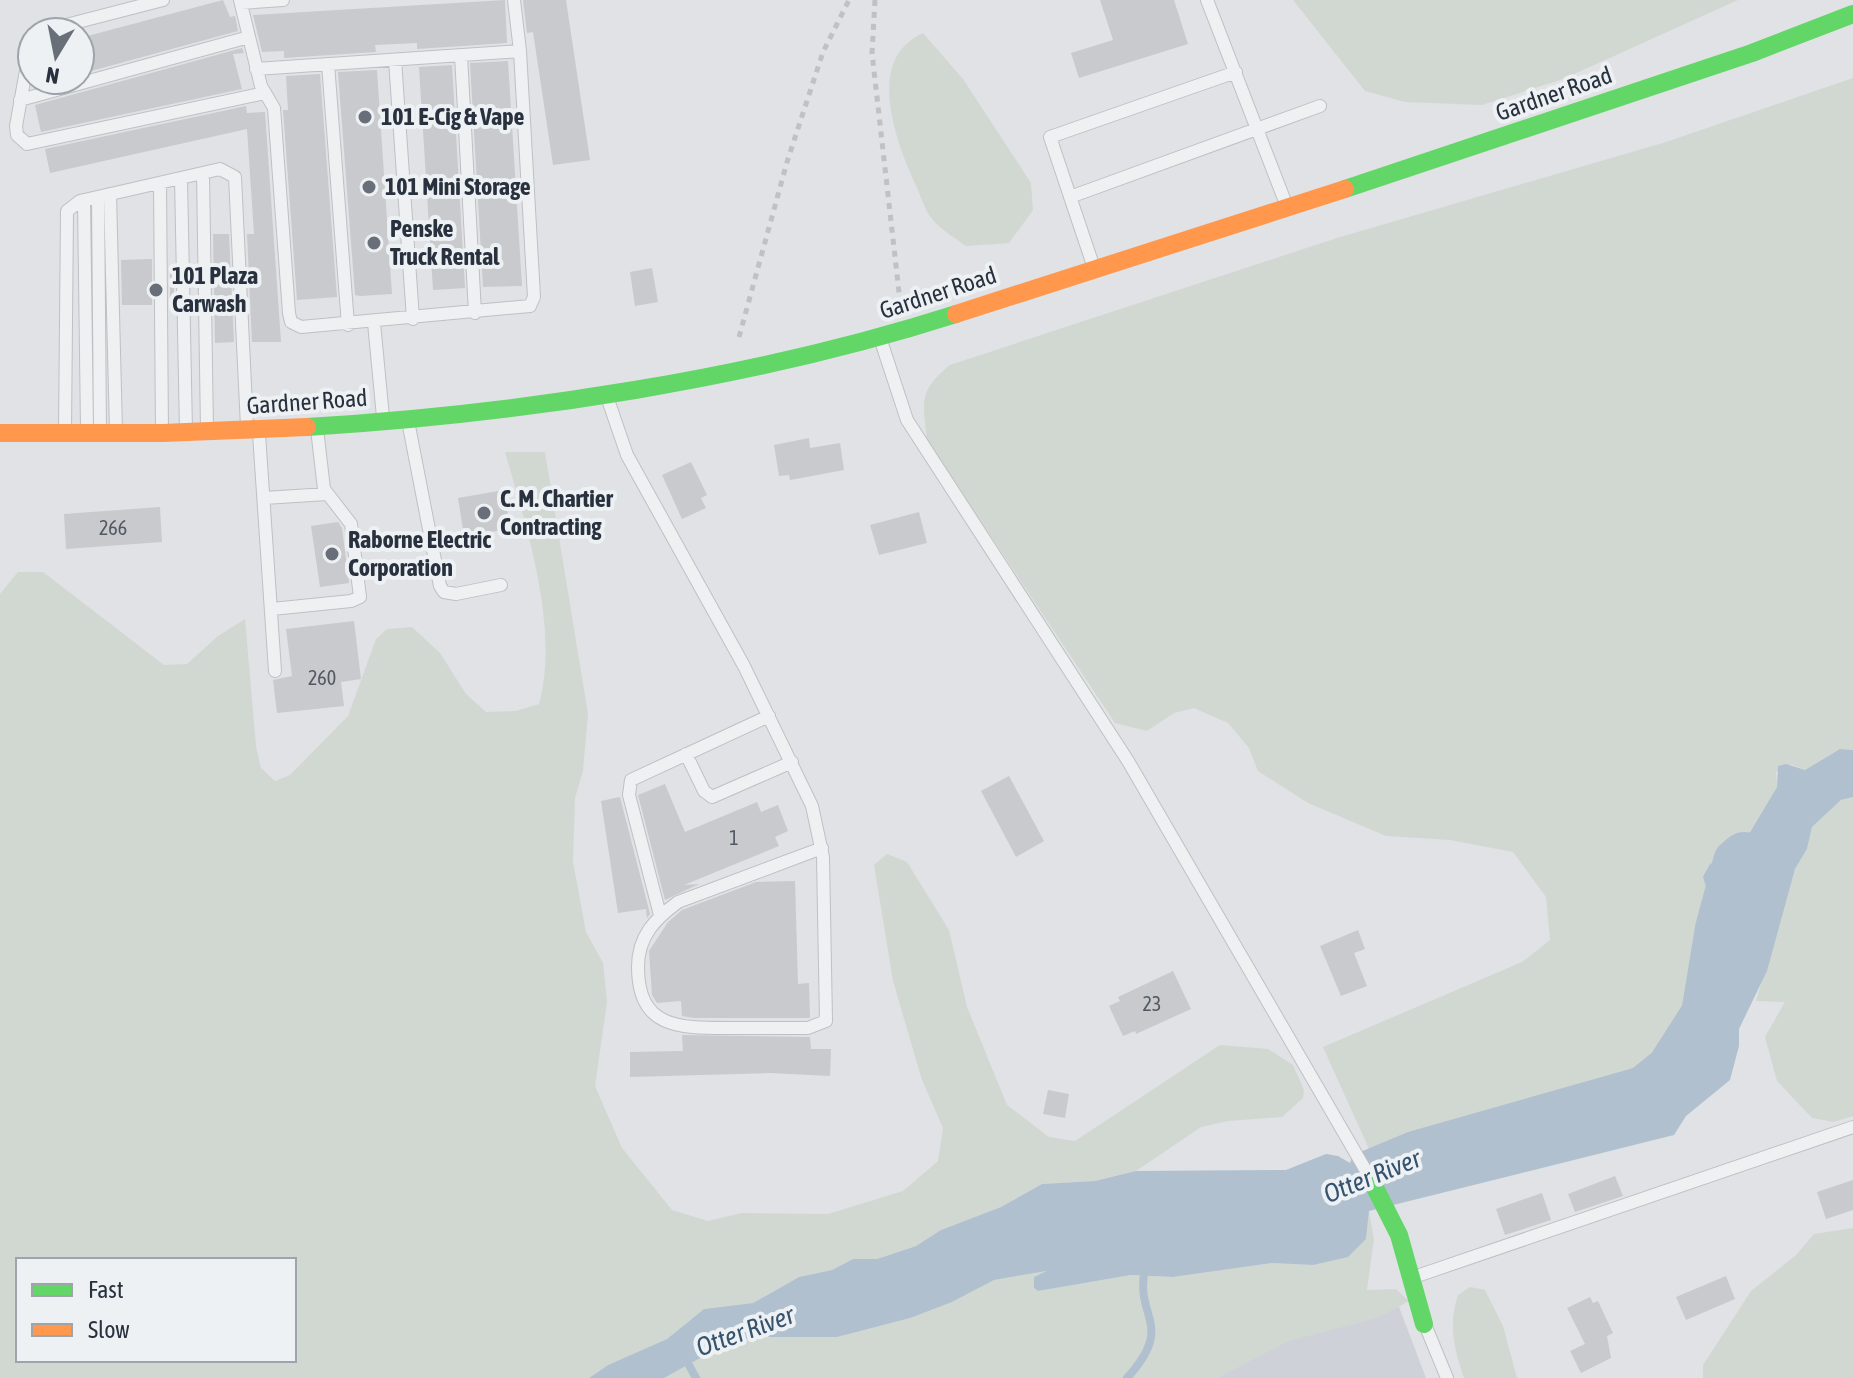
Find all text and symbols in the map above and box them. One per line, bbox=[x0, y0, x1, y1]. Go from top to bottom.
north arrow bbox=[16, 16, 96, 96]
street label: Gardner Road bbox=[1492, 61, 1615, 126]
text: N bbox=[44, 62, 61, 90]
place label: 101 E-Cig & Vape bbox=[381, 103, 525, 130]
marker: 101 E-Cig & Vape bbox=[356, 108, 374, 126]
place label: 101 Mini Storage bbox=[385, 173, 531, 200]
marker: 101 Mini Storage bbox=[360, 178, 378, 196]
place label: Penske Truck Rental bbox=[390, 215, 500, 270]
marker: Penske Truck Rental bbox=[365, 234, 383, 252]
street label: Gardner Road bbox=[876, 261, 1000, 324]
place label: 101 Plaza Carwash bbox=[172, 262, 258, 317]
marker: 101 Plaza Carwash bbox=[147, 281, 165, 299]
street label: Gardner Road bbox=[246, 384, 368, 419]
place label: C. M. Chartier Contracting bbox=[500, 485, 614, 540]
marker: C. M. Chartier Contracting bbox=[475, 504, 493, 522]
house number: 266 bbox=[99, 516, 127, 539]
place label: Raborne Electric Corporation bbox=[348, 526, 491, 581]
marker: Raborne Electric Corporation bbox=[323, 545, 341, 563]
house number: 260 bbox=[308, 666, 336, 689]
house number: 1 bbox=[729, 826, 739, 849]
house number: 23 bbox=[1143, 992, 1161, 1015]
water label: Otter River bbox=[1319, 1143, 1426, 1209]
legend bbox=[16, 1258, 296, 1362]
text: Fast bbox=[88, 1276, 124, 1303]
water label: Otter River bbox=[692, 1299, 799, 1363]
text: Slow bbox=[88, 1316, 130, 1343]

